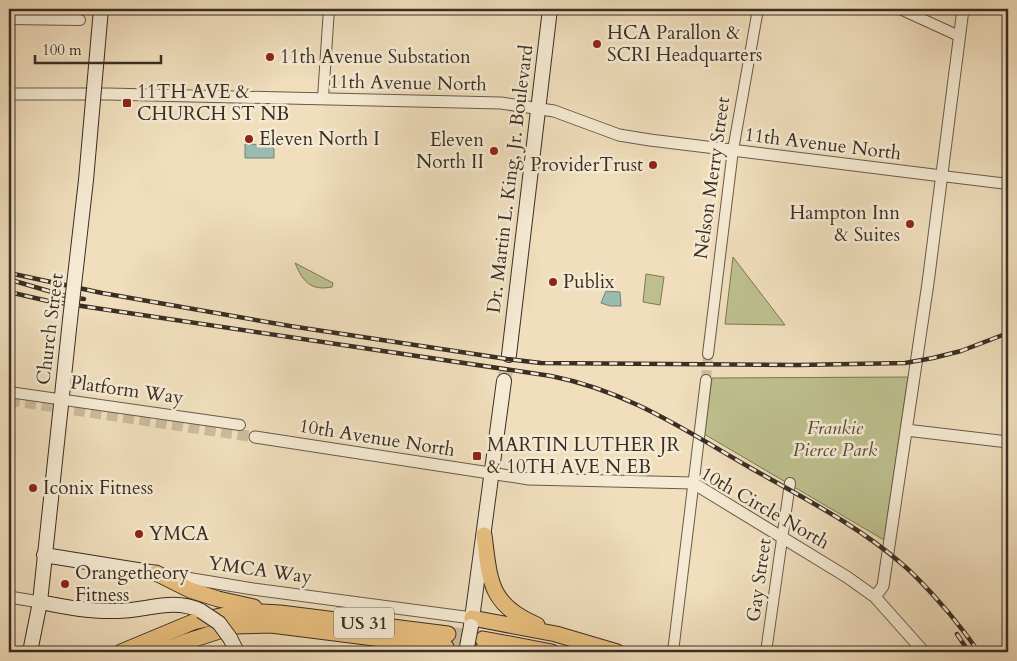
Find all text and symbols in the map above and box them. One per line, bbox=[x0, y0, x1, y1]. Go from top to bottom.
place label: HCA Parallon & SCRI Headquarters bbox=[607, 20, 762, 68]
scale bar bbox=[35, 32, 161, 64]
marker: HCA Parallon & SCRI Headquarters bbox=[591, 38, 603, 50]
text: 100 m bbox=[42, 40, 82, 60]
street label: Dr. Martin L. King, Jr. Boulevard bbox=[481, 43, 539, 315]
place label: 11th Avenue Substation bbox=[280, 44, 471, 70]
marker: 11th Avenue Substation bbox=[264, 51, 276, 63]
street label: 11th Avenue North bbox=[329, 69, 488, 97]
place label: 11TH AVE & CHURCH ST NB bbox=[137, 79, 289, 127]
street label: Nelson Merry Street bbox=[688, 95, 736, 261]
marker: 11TH AVE & CHURCH ST NB bbox=[121, 97, 133, 109]
street label: 11th Avenue North bbox=[743, 121, 903, 167]
place label: Eleven North I bbox=[259, 126, 380, 152]
place label: Eleven North II bbox=[416, 127, 484, 175]
marker: Eleven North I bbox=[243, 133, 255, 145]
marker: Eleven North II bbox=[488, 145, 500, 157]
place label: ProviderTrust bbox=[530, 152, 643, 178]
marker: ProviderTrust bbox=[647, 159, 659, 171]
place label: Hampton Inn & Suites bbox=[789, 200, 900, 248]
marker: Hampton Inn & Suites bbox=[904, 218, 916, 230]
place label: Publix bbox=[563, 269, 615, 295]
street label: Church Street bbox=[30, 272, 70, 386]
marker: Publix bbox=[547, 276, 559, 288]
street label: Platform Way bbox=[69, 369, 185, 411]
street label: 10th Avenue North bbox=[297, 413, 457, 463]
park label: Frankie Pierce Park bbox=[793, 415, 878, 463]
place label: MARTIN LUTHER JR & 10TH AVE N EB bbox=[487, 432, 681, 480]
marker: MARTIN LUTHER JR & 10TH AVE N EB bbox=[471, 450, 483, 462]
street label: 10th Circle North bbox=[696, 461, 835, 556]
place label: Iconix Fitness bbox=[43, 475, 153, 501]
marker: Iconix Fitness bbox=[27, 482, 39, 494]
place label: YMCA bbox=[149, 521, 210, 547]
marker: YMCA bbox=[133, 528, 145, 540]
street label: Gay Street bbox=[740, 537, 778, 623]
street label: YMCA Way bbox=[206, 550, 314, 590]
place label: Orangetheory Fitness bbox=[75, 560, 189, 608]
marker: Orangetheory Fitness bbox=[59, 578, 71, 590]
road number: US 31 bbox=[334, 608, 394, 638]

